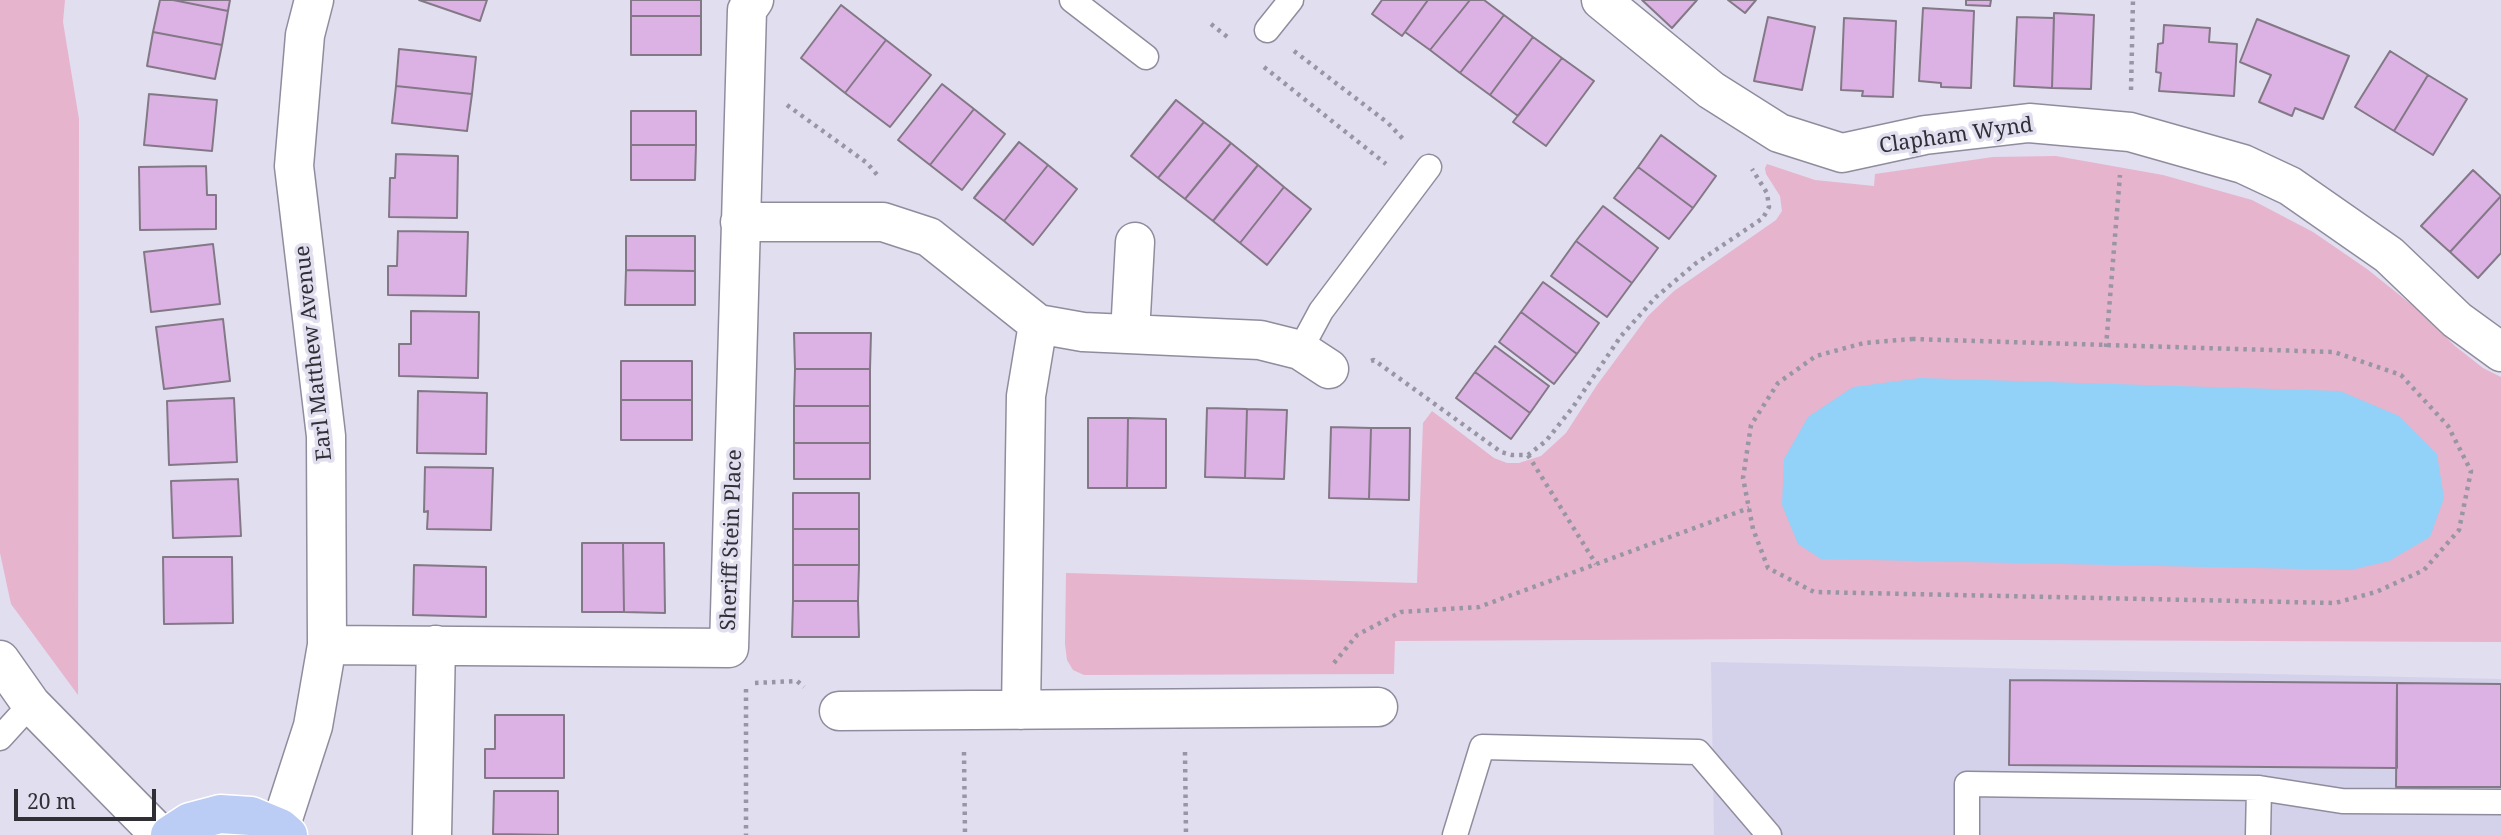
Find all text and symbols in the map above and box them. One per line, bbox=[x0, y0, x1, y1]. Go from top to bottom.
street label: Clapham Wynd bbox=[1878, 113, 2034, 159]
street label: Earl Matthew Avenue bbox=[290, 244, 338, 462]
street label: Sheriff Stein Place bbox=[716, 449, 748, 631]
scale bar bbox=[18, 776, 159, 820]
text: 20 m bbox=[27, 787, 76, 815]

